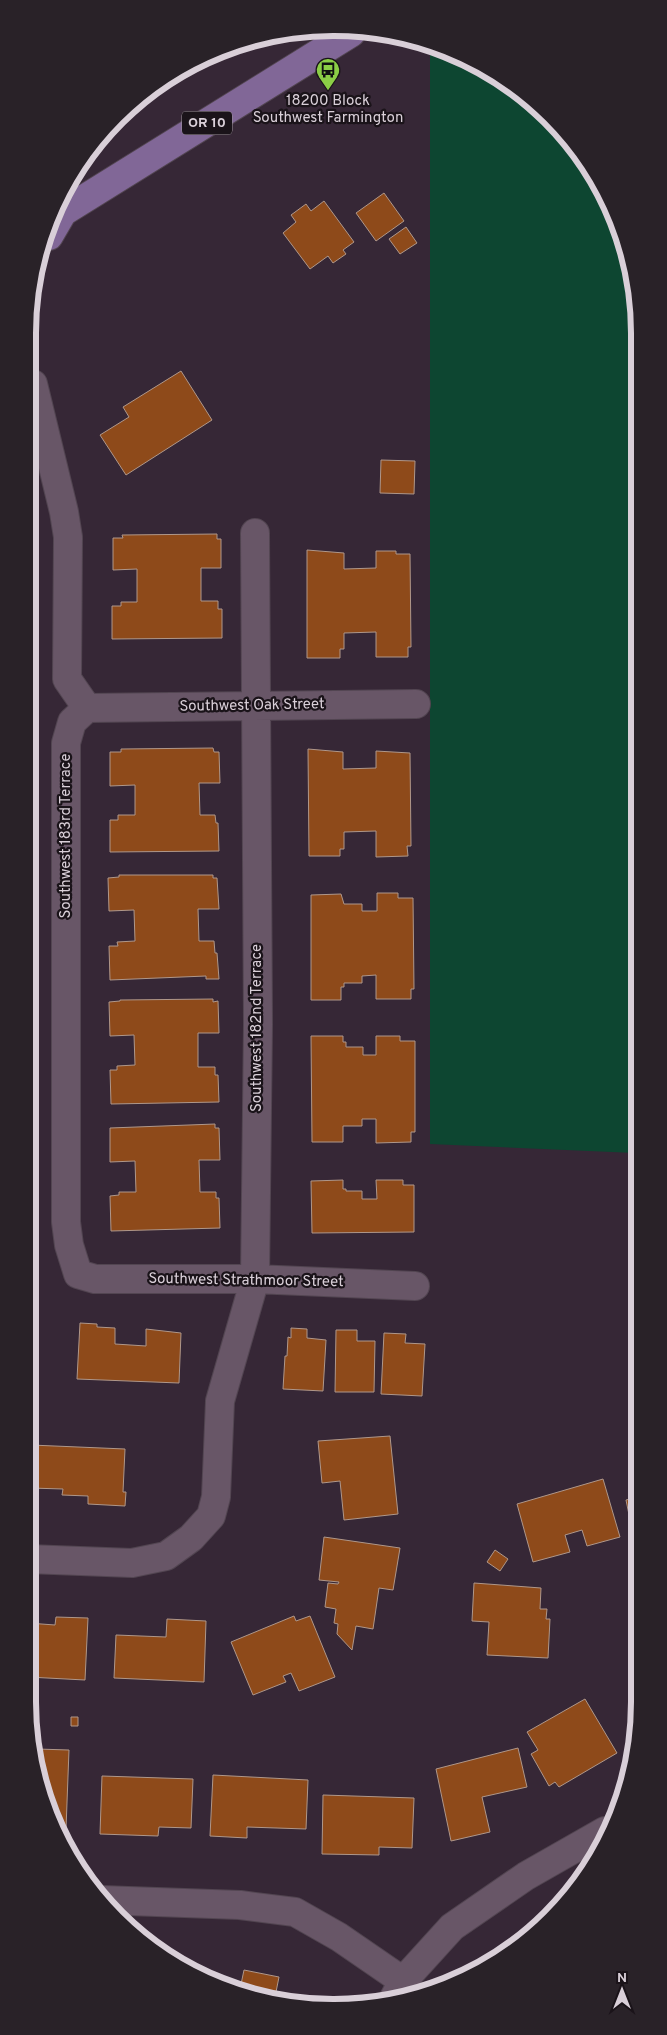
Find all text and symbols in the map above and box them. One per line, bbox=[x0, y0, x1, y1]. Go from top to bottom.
bus stop icon: 18200 Block Southwest Farmington bbox=[315, 57, 341, 91]
place label: 18200 Block Southwest Farmington bbox=[253, 92, 403, 128]
road number: OR 10 bbox=[182, 112, 232, 134]
street label: Southwest Oak Street bbox=[179, 695, 325, 717]
street label: Southwest 183rd Terrace bbox=[57, 753, 76, 919]
street label: Southwest 182nd Terrace bbox=[248, 944, 267, 1112]
street label: Southwest Strathmoor Street bbox=[148, 1270, 344, 1292]
north arrow bbox=[597, 1965, 647, 2015]
text: N bbox=[617, 1970, 627, 1987]

